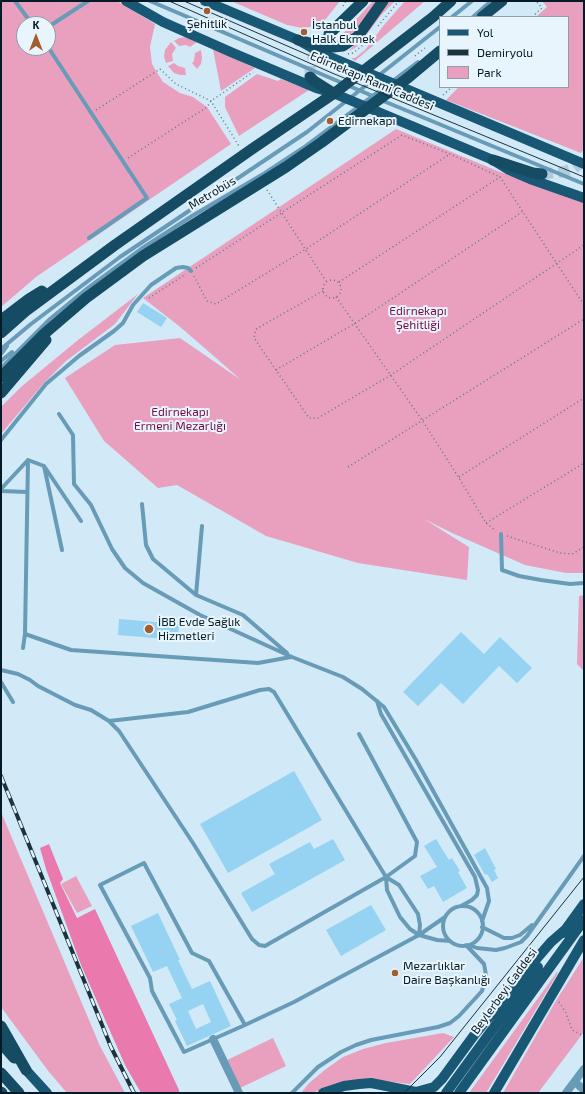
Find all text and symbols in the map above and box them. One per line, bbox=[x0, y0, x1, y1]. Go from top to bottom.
marker: Şehitlik bbox=[202, 6, 212, 16]
north arrow bbox=[16, 16, 56, 56]
legend bbox=[439, 16, 569, 88]
place label: Şehitlik bbox=[187, 17, 227, 31]
text: K bbox=[33, 18, 39, 31]
place label: İstanbul Halk Ekmek bbox=[312, 18, 375, 46]
text: Yol bbox=[477, 25, 493, 39]
marker: İstanbul Halk Ekmek bbox=[299, 27, 309, 37]
text: Demiryolu bbox=[477, 45, 533, 59]
street label: Edirnekapı Rami Caddesi bbox=[308, 48, 436, 114]
text: Park bbox=[477, 65, 502, 79]
place label: Edirnekapı bbox=[338, 114, 395, 128]
marker: Edirnekapı bbox=[325, 116, 335, 126]
street label: Metrobüs bbox=[186, 173, 238, 213]
park label: Edirnekapı Şehitliği bbox=[389, 304, 447, 332]
park label: Edirnekapı Ermeni Mezarlığı bbox=[134, 405, 226, 433]
place label: İBB Evde Sağlık Hizmetleri bbox=[158, 615, 240, 643]
marker: İBB Evde Sağlık Hizmetleri bbox=[143, 623, 155, 635]
street label: Beylerbeyi Caddesi bbox=[468, 945, 540, 1037]
place label: Mezarlıklar Daire Başkanlığı bbox=[403, 959, 490, 987]
marker: Mezarlıklar Daire Başkanlığı bbox=[390, 968, 400, 978]

